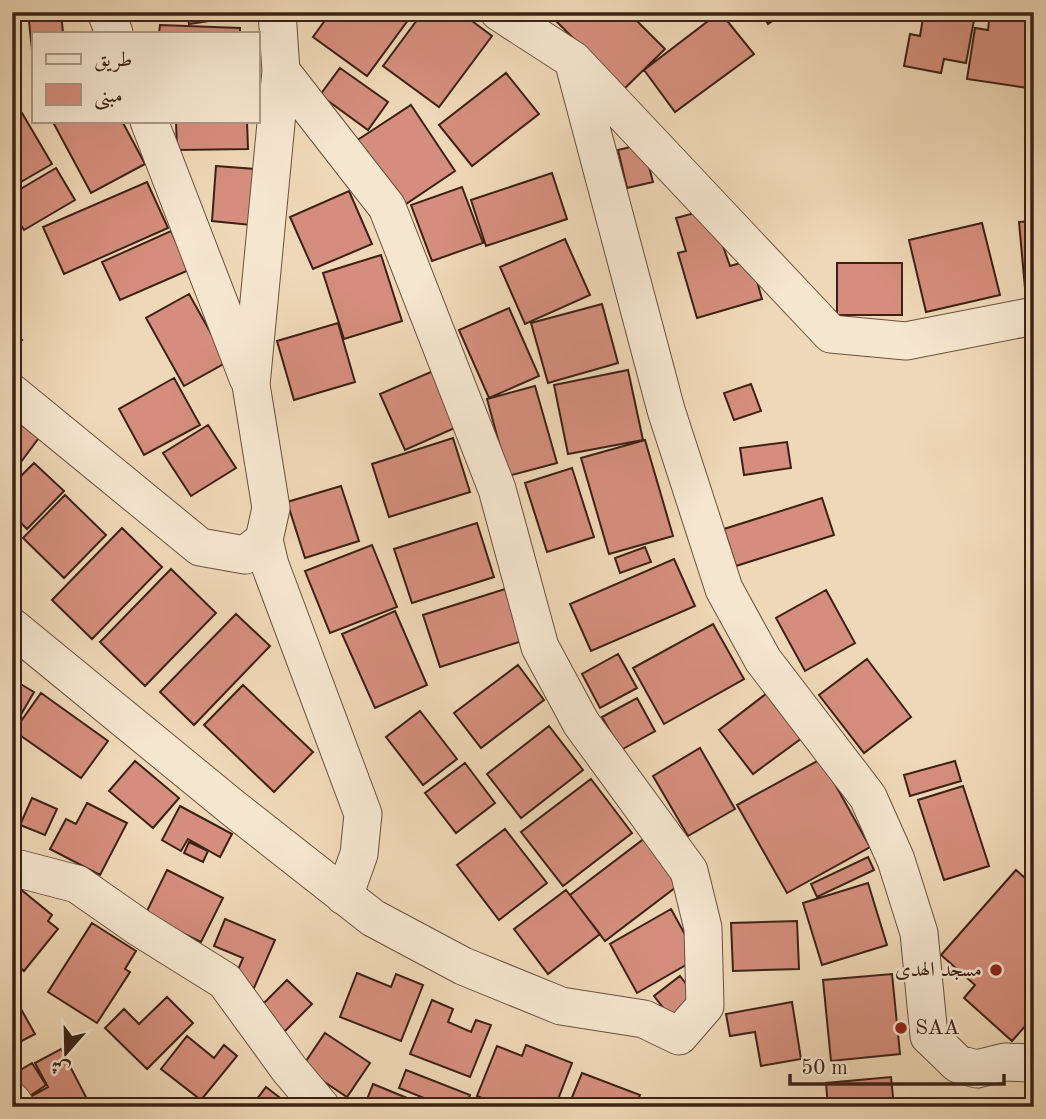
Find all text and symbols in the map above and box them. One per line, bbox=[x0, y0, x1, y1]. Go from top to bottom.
legend bbox=[32, 32, 259, 122]
text: طريق bbox=[94, 50, 132, 72]
text: مبنى bbox=[94, 86, 123, 110]
place label: مسجد الهدى bbox=[895, 960, 982, 981]
marker: مسجد الهدى bbox=[988, 962, 1004, 978]
north arrow bbox=[32, 1018, 102, 1088]
place label: SAA bbox=[915, 1018, 960, 1039]
marker: SAA bbox=[893, 1020, 909, 1036]
scale bar bbox=[790, 1042, 1004, 1086]
text: ش bbox=[49, 1054, 73, 1079]
text: 50 m bbox=[801, 1058, 848, 1079]

